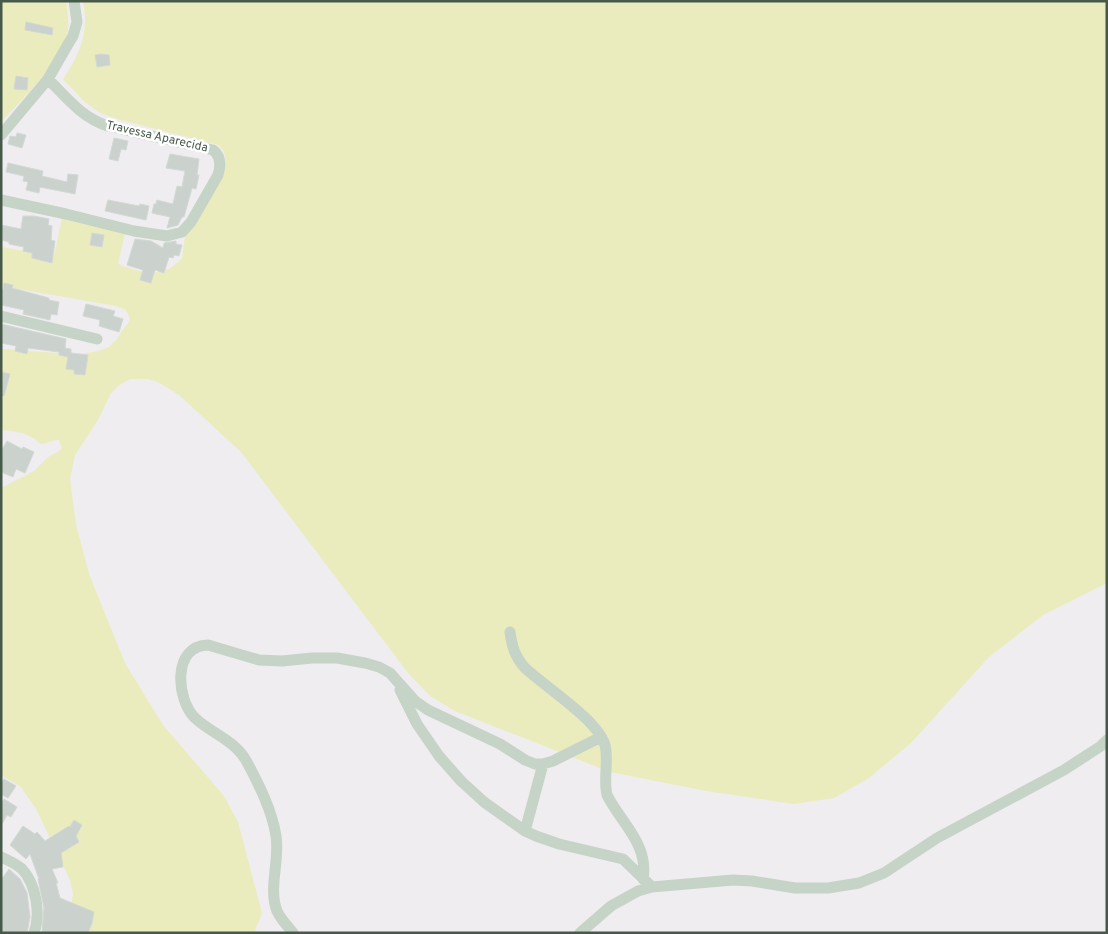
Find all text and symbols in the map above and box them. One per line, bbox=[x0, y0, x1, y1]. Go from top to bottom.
street label: Travessa Aparecida bbox=[105, 118, 209, 156]

